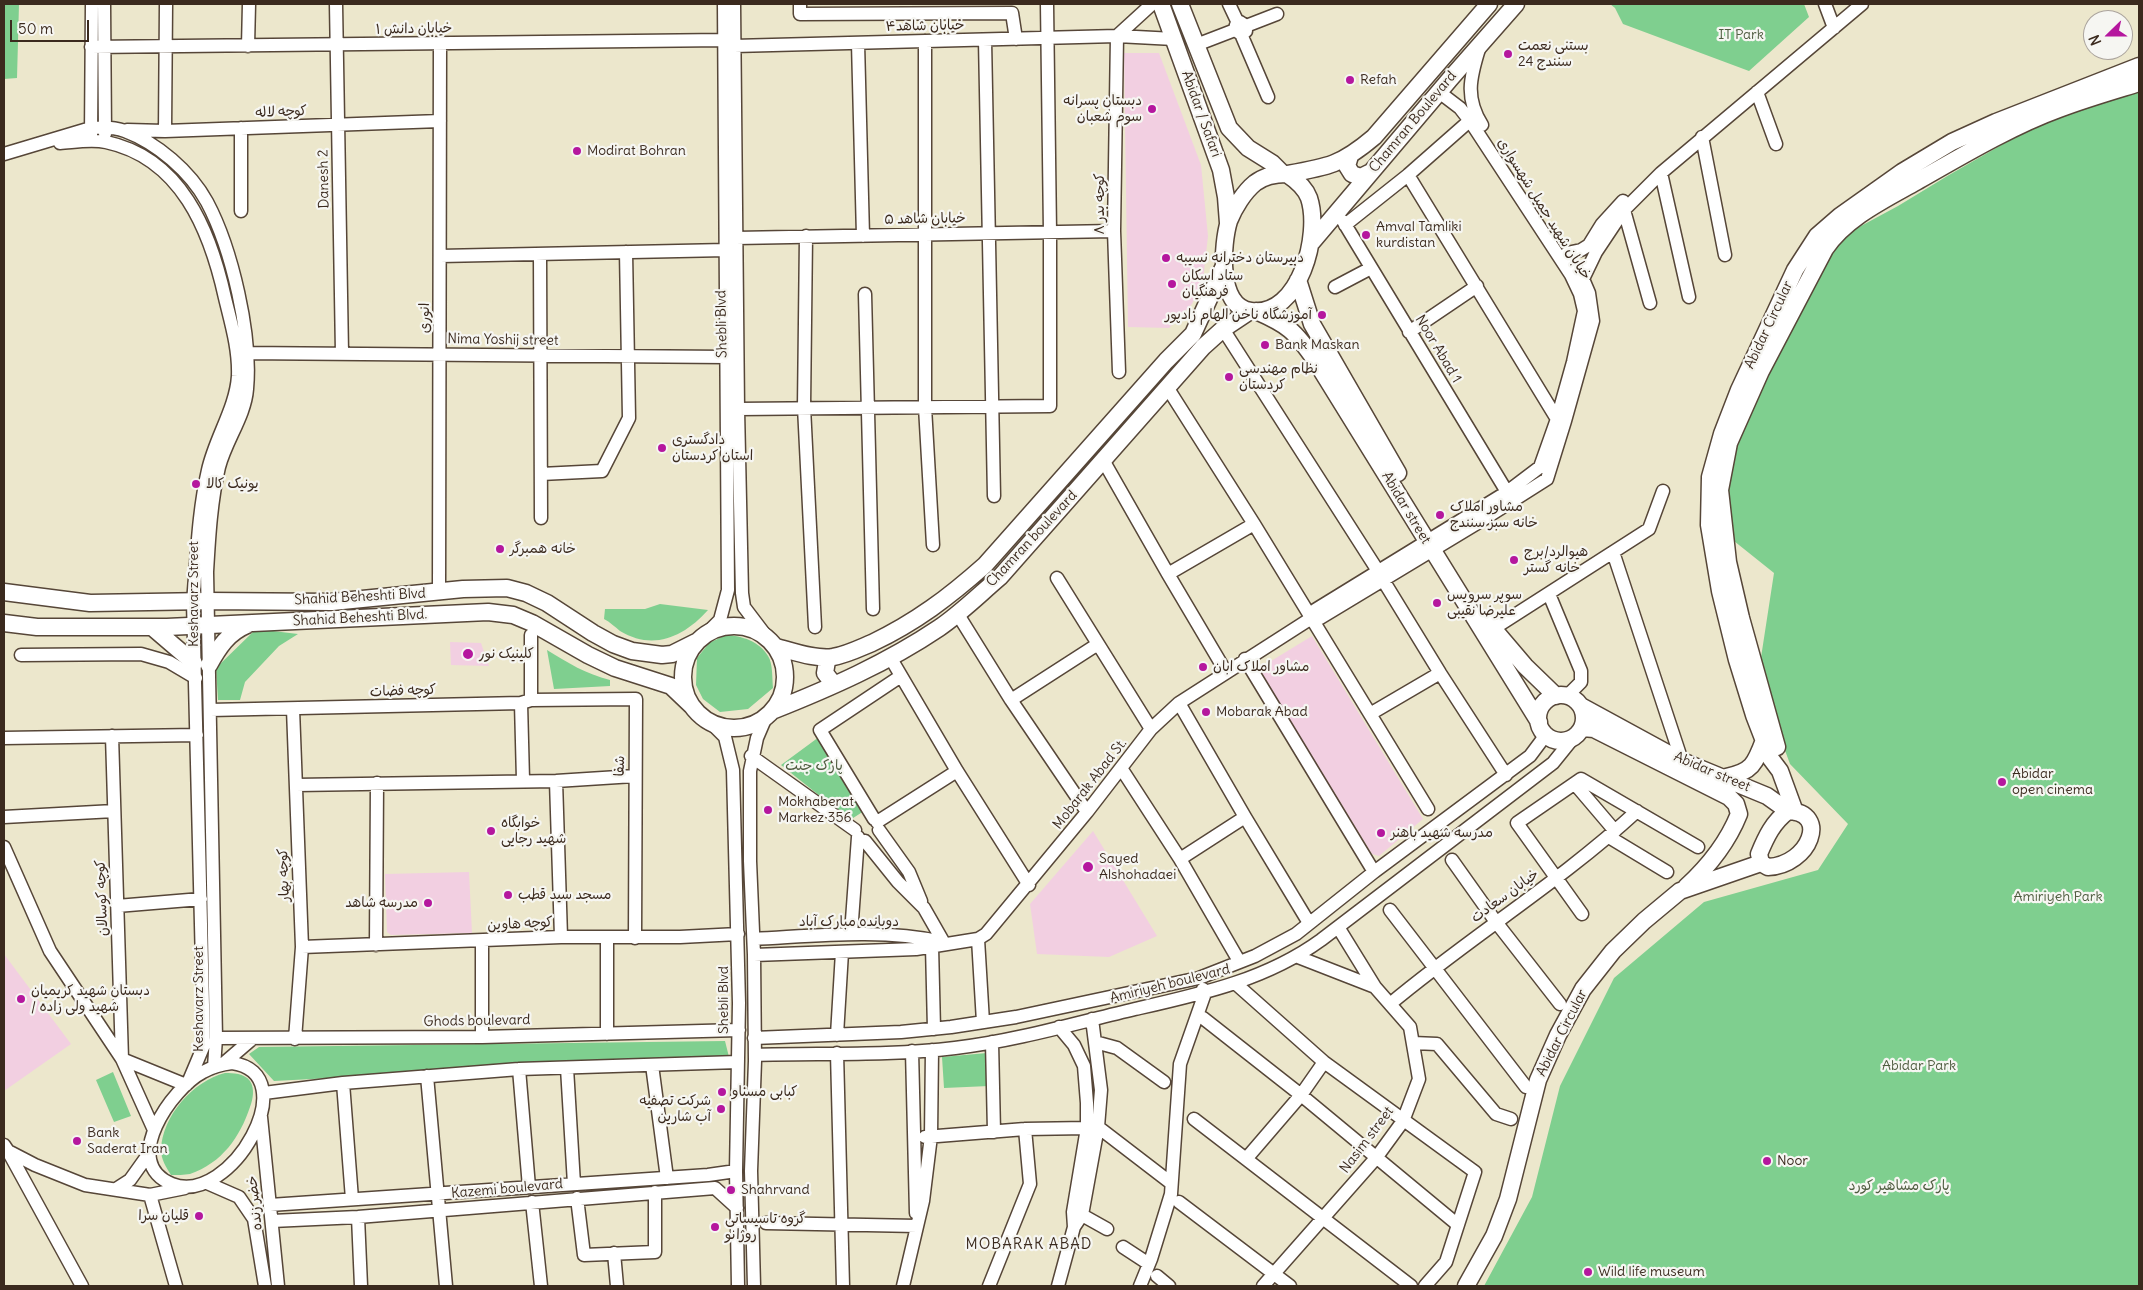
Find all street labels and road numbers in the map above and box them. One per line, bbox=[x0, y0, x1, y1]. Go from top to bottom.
street label: خیابان شاهد۴ bbox=[885, 17, 965, 35]
street label: خیابان دانش ۱ bbox=[375, 20, 453, 38]
street label: Chamran Boulevard bbox=[1366, 68, 1460, 176]
street label: Abidar / Safari bbox=[1178, 69, 1224, 159]
street label: کوچه لاله bbox=[255, 103, 307, 121]
street label: خیابان شهید جمیل شهسواری bbox=[1494, 135, 1594, 283]
street label: Danesh 2 bbox=[315, 149, 333, 209]
street label: کوچه بدر ۸ bbox=[1092, 173, 1108, 235]
street label: خیابان شاهد ۵ bbox=[884, 210, 966, 228]
street label: Abidar Circular bbox=[1741, 278, 1797, 372]
street label: Shebli Blvd bbox=[713, 290, 731, 358]
street label: انوری bbox=[417, 303, 433, 333]
street label: Noor Abad 1 bbox=[1411, 312, 1465, 386]
street label: Nima Yoshij street bbox=[447, 331, 559, 349]
street label: Abidar street bbox=[1378, 469, 1434, 547]
street label: Chamran boulevard bbox=[983, 487, 1081, 591]
street label: Keshavarz Street bbox=[186, 541, 202, 647]
street label: Shahid Beheshti Blvd bbox=[294, 585, 426, 609]
street label: Shahid Beheshti Blvd. bbox=[292, 606, 428, 630]
street label: کوچه فضات bbox=[370, 681, 436, 701]
street label: Mobarak Abad St. bbox=[1049, 735, 1131, 833]
street label: Abidar street bbox=[1671, 748, 1753, 796]
street label: شفا bbox=[611, 755, 629, 777]
street label: کوچه بهار bbox=[275, 848, 293, 902]
street label: کوچه کوسالان bbox=[92, 860, 112, 936]
street label: خیابان سعادت bbox=[1468, 866, 1542, 926]
street label: کوچه هاوین bbox=[487, 914, 553, 934]
street label: دوبانده مبارک آباد bbox=[799, 914, 899, 930]
street label: Keshavarz Street bbox=[191, 946, 207, 1052]
street label: Amiriyeh boulevard bbox=[1108, 961, 1232, 1007]
street label: Shebli Blvd bbox=[716, 966, 732, 1034]
street label: Abidar Circular bbox=[1533, 987, 1591, 1079]
street label: Ghods boulevard bbox=[423, 1012, 531, 1030]
street label: Nasim street bbox=[1337, 1103, 1397, 1177]
street label: خضر زنده bbox=[244, 1175, 266, 1231]
street label: Kazemi boulevard bbox=[450, 1176, 564, 1202]

